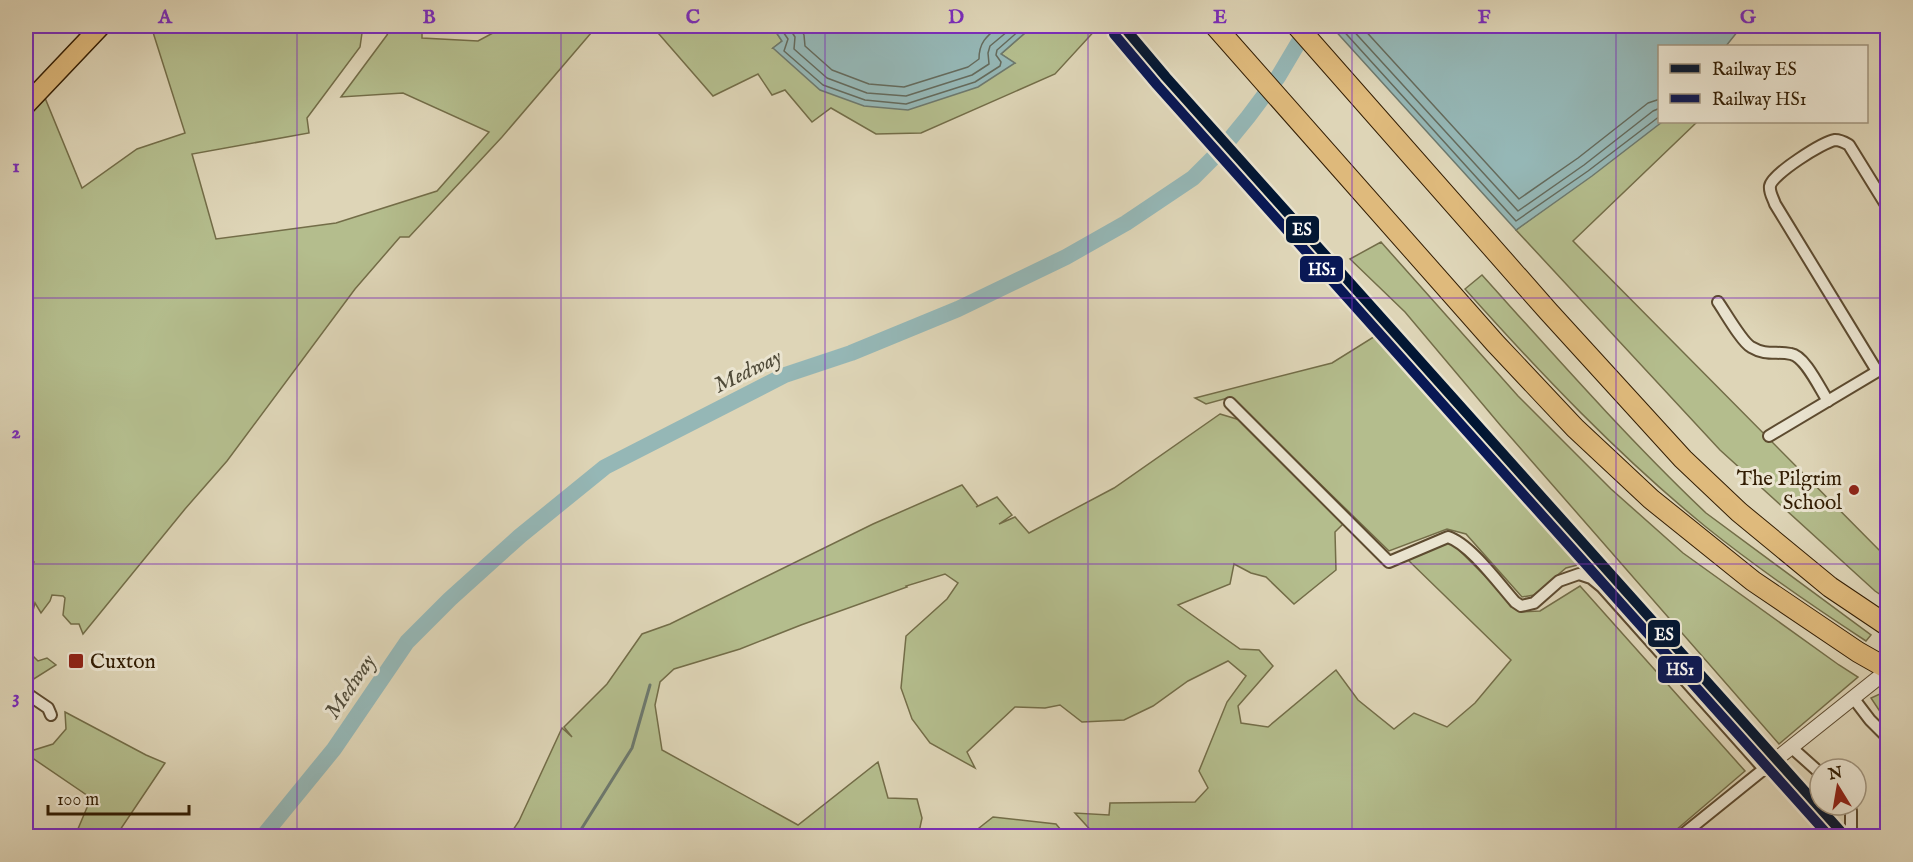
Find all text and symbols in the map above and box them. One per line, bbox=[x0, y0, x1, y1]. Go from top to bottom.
text: A bbox=[157, 5, 173, 30]
text: B bbox=[422, 5, 436, 30]
text: C bbox=[686, 5, 700, 30]
text: D bbox=[948, 5, 964, 30]
text: E bbox=[1213, 5, 1227, 30]
text: F bbox=[1478, 5, 1491, 30]
text: G bbox=[1740, 5, 1757, 30]
legend bbox=[1658, 45, 1868, 123]
text: Railway ES bbox=[1712, 59, 1797, 82]
text: Railway HS1 bbox=[1712, 89, 1806, 112]
text: 1 bbox=[12, 154, 20, 179]
line badge: ES bbox=[1285, 215, 1320, 244]
text: ES bbox=[1292, 221, 1312, 241]
line badge: HS1 bbox=[1299, 255, 1344, 283]
text: HS1 bbox=[1308, 261, 1336, 281]
water label: Medway bbox=[709, 343, 787, 400]
text: 2 bbox=[11, 420, 21, 445]
place label: The Pilgrim School bbox=[1737, 466, 1842, 517]
marker: The Pilgrim School bbox=[1847, 483, 1861, 497]
line badge: ES bbox=[1647, 619, 1681, 648]
text: ES bbox=[1654, 626, 1674, 646]
place label: Cuxton bbox=[90, 649, 156, 676]
water label: Medway bbox=[319, 649, 383, 725]
marker: Cuxton bbox=[67, 652, 85, 670]
line badge: HS1 bbox=[1657, 655, 1703, 684]
text: HS1 bbox=[1666, 661, 1694, 681]
text: 3 bbox=[12, 685, 20, 710]
north arrow bbox=[1808, 757, 1868, 817]
text: N bbox=[1826, 763, 1844, 786]
scale bar bbox=[48, 778, 189, 816]
text: 100 m bbox=[57, 789, 99, 812]

